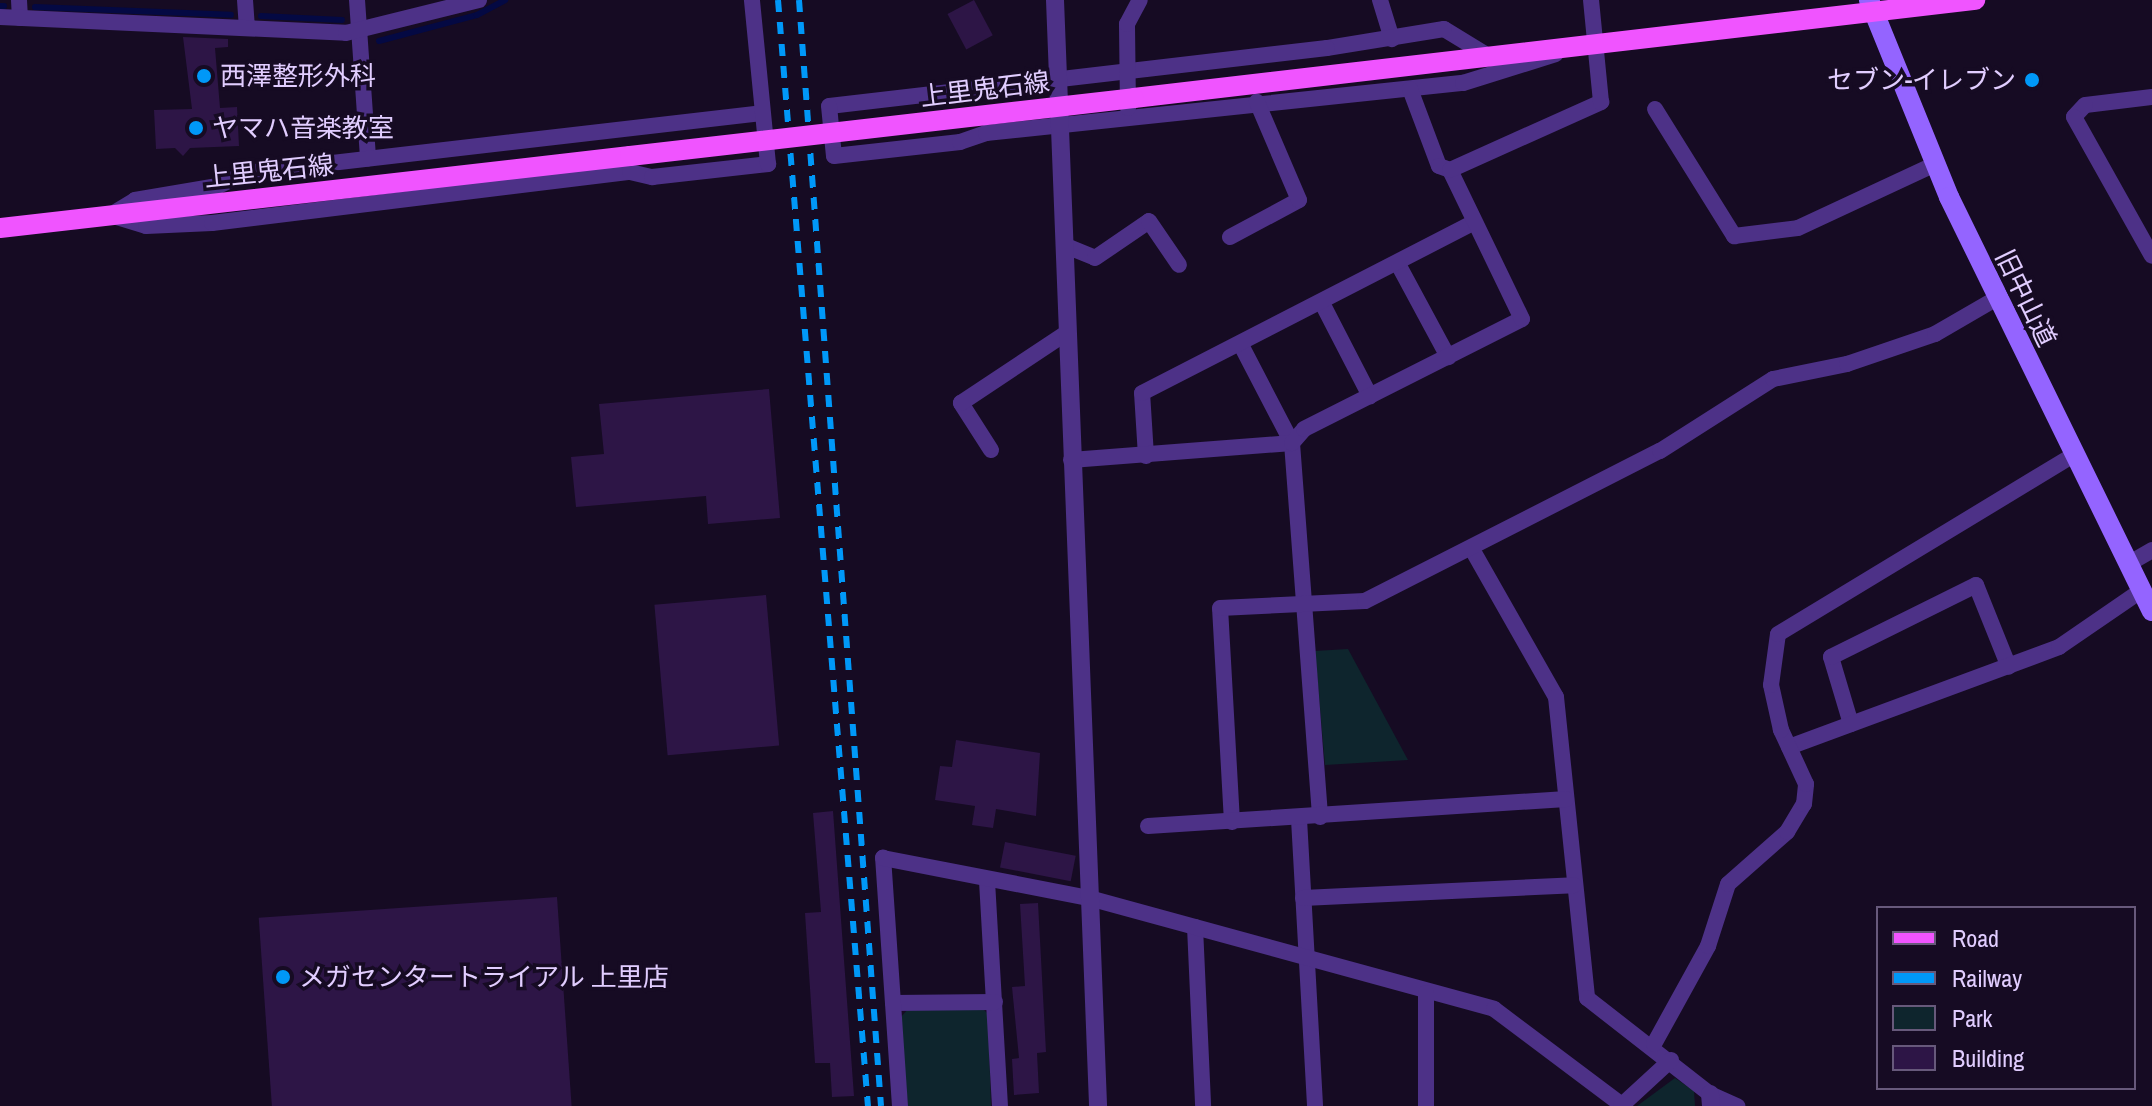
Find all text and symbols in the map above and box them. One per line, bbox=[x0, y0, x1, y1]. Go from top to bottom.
place label: 西澤整形外科 bbox=[220, 60, 376, 92]
place label: セブン-イレブン bbox=[1827, 64, 2016, 96]
street label: 上里鬼石線 bbox=[919, 66, 1051, 112]
marker: 西澤整形外科 bbox=[195, 67, 213, 85]
marker: セブン-イレブン bbox=[2023, 71, 2041, 89]
place label: ヤマハ音楽教室 bbox=[212, 112, 394, 144]
marker: ヤマハ音楽教室 bbox=[187, 119, 205, 137]
street label: 上里鬼石線 bbox=[203, 149, 335, 193]
street label: 旧中山道 bbox=[1989, 244, 2063, 352]
legend bbox=[1876, 906, 2136, 1090]
text: Road bbox=[1952, 922, 1999, 954]
place label: メガセンタートライアル 上里店 bbox=[299, 961, 669, 993]
text: Railway bbox=[1952, 962, 2022, 994]
marker: メガセンタートライアル 上里店 bbox=[274, 968, 292, 986]
text: Park bbox=[1952, 1002, 1992, 1034]
text: Building bbox=[1952, 1042, 2024, 1074]

